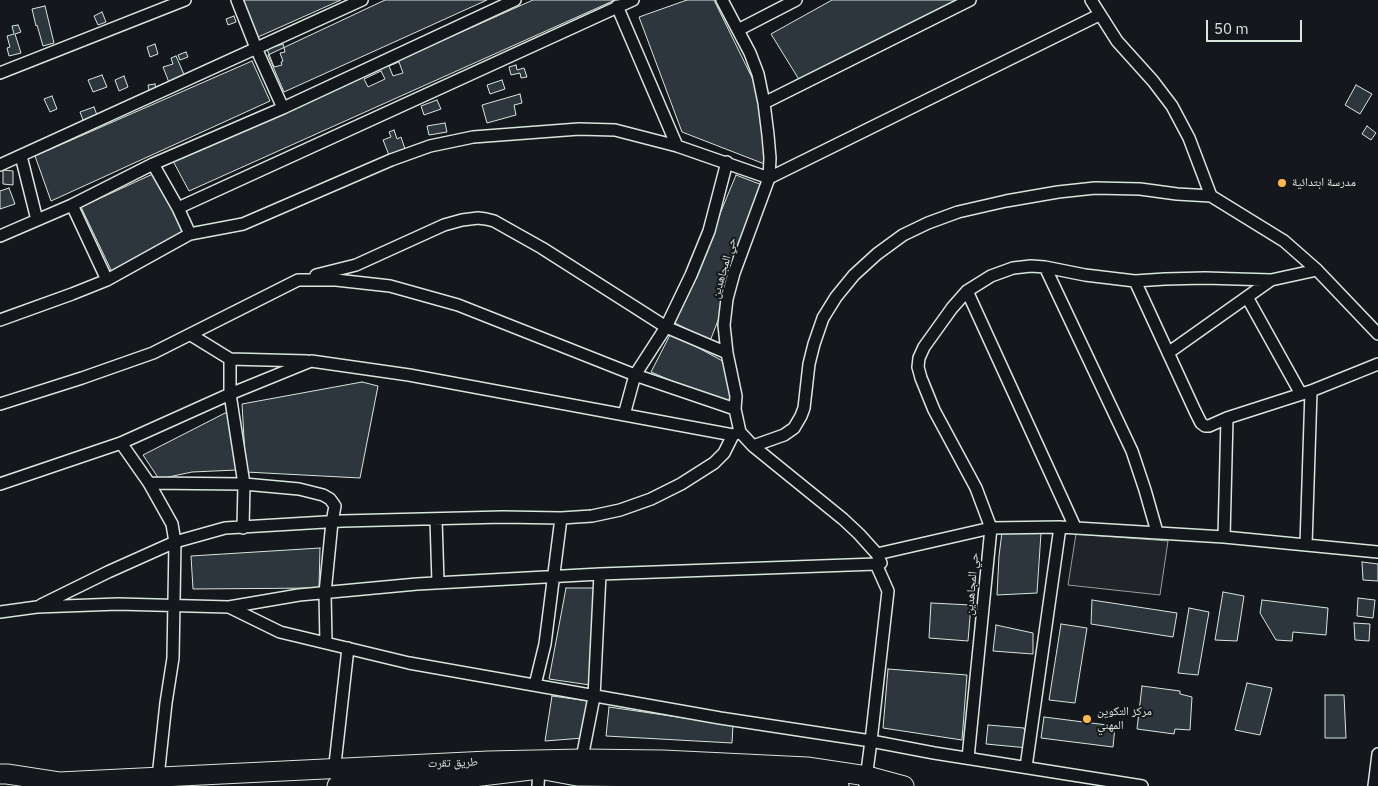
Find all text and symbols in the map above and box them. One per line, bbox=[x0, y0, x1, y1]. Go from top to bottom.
scale bar bbox=[1208, 10, 1304, 42]
text: 50 m bbox=[1214, 19, 1249, 38]
place label: مدرسة ابتدائية bbox=[1292, 176, 1356, 190]
marker: مدرسة ابتدائية bbox=[1276, 177, 1288, 189]
street label: حي المجاهدين bbox=[708, 236, 740, 300]
street label: حي المجاهدين bbox=[962, 552, 982, 616]
place label: مركز التكوين المهني bbox=[1097, 705, 1152, 733]
marker: مركز التكوين المهني bbox=[1081, 713, 1093, 725]
street label: طريق تقرت bbox=[428, 755, 478, 771]

